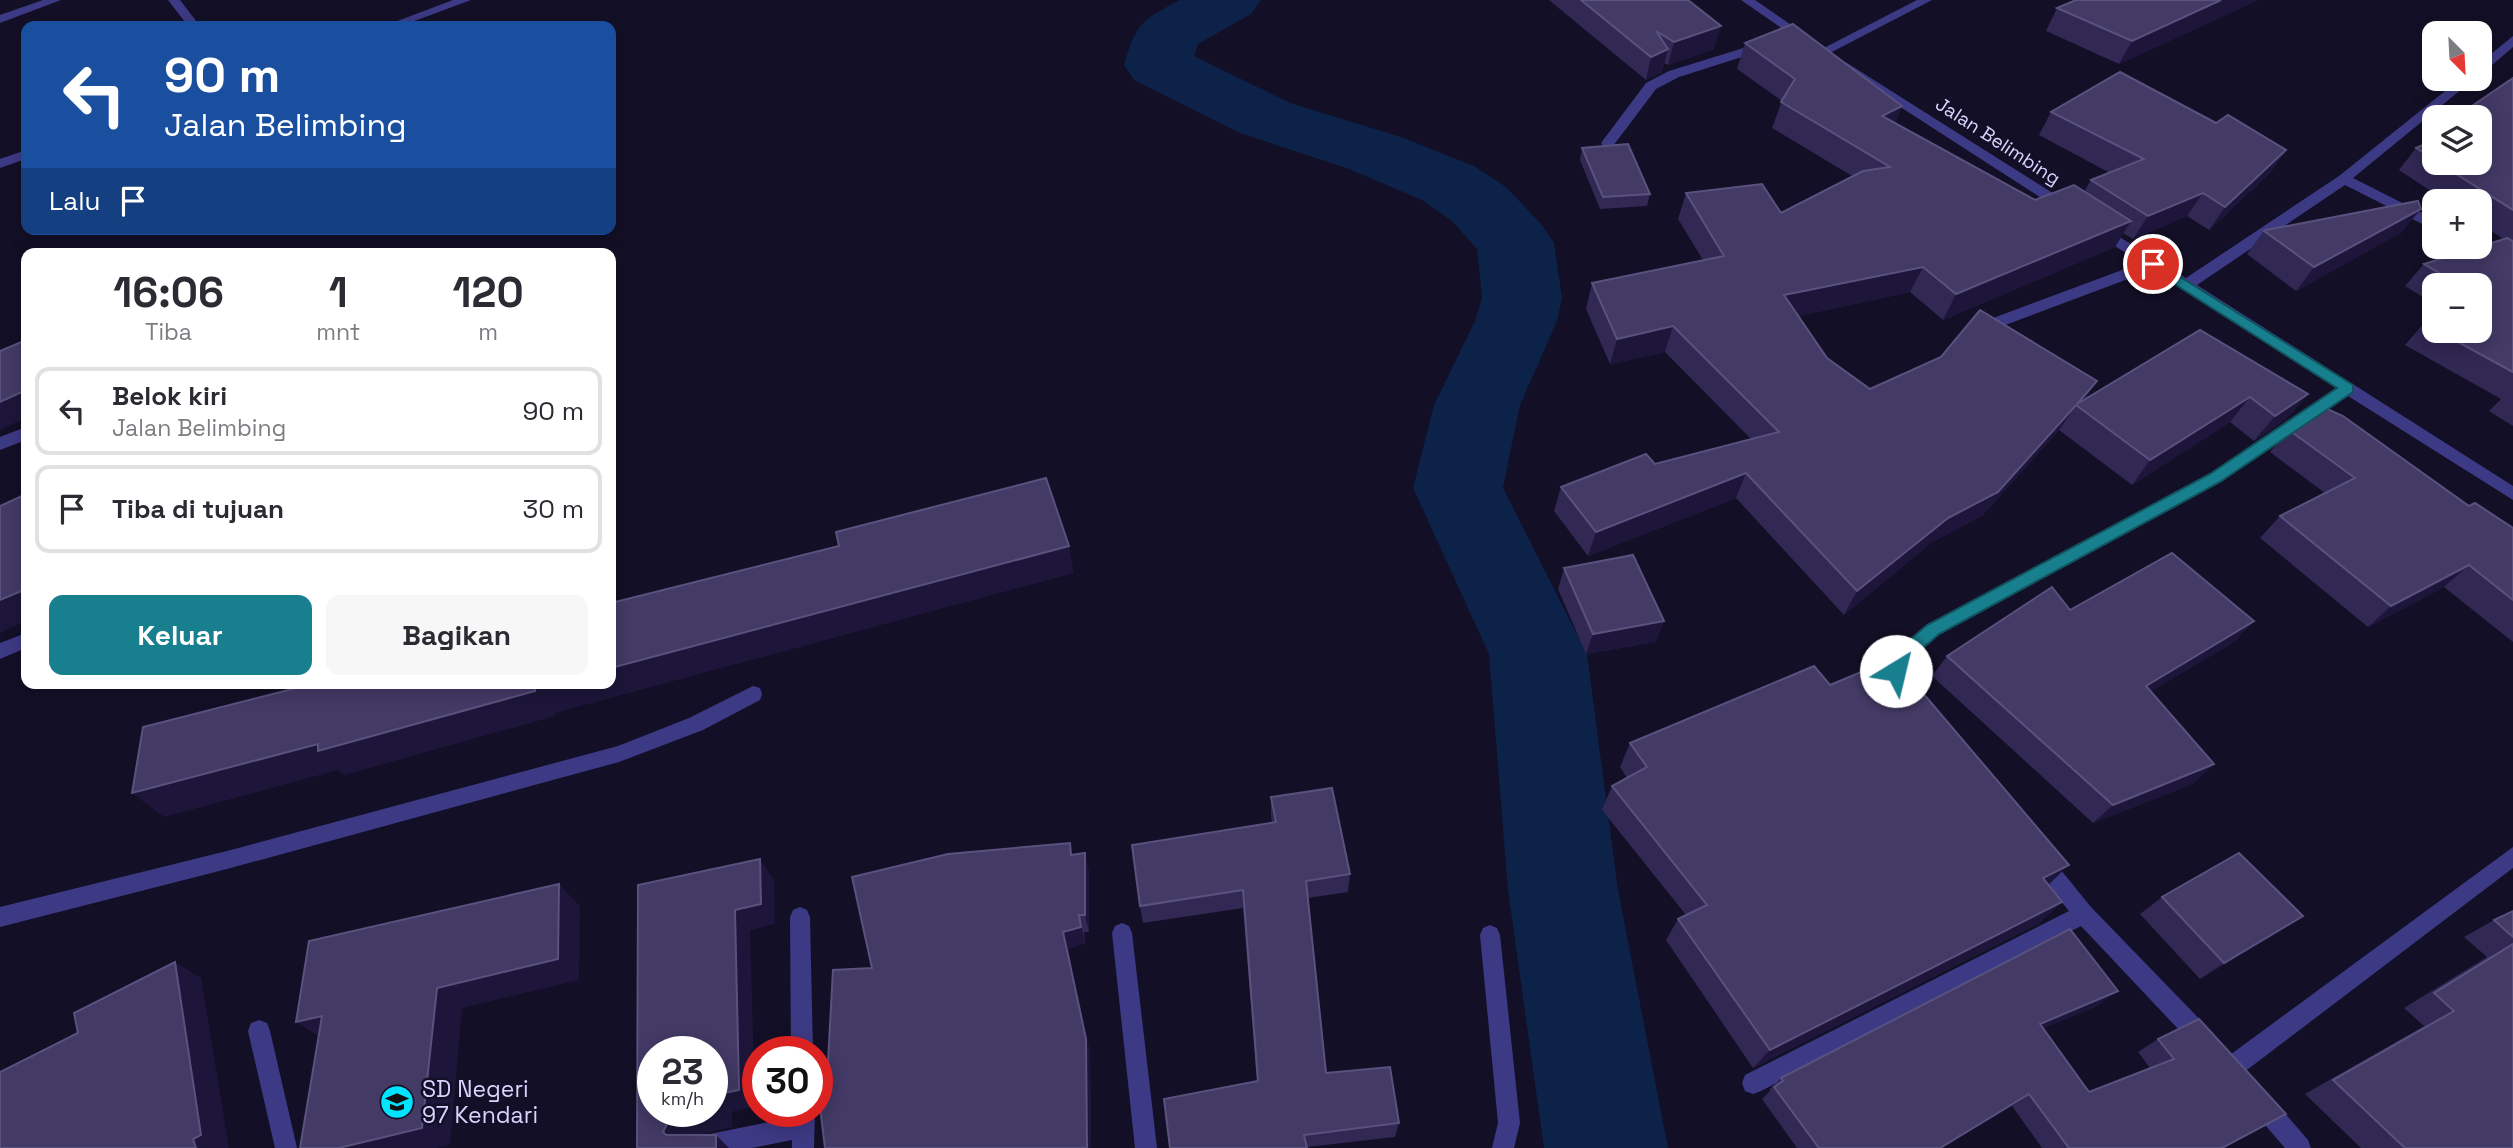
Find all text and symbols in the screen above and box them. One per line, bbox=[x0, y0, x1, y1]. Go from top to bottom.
north arrow bbox=[2422, 21, 2492, 91]
map controls bbox=[2422, 21, 2492, 343]
text: 90 m bbox=[164, 44, 280, 106]
icon: left bbox=[49, 49, 140, 140]
street label: Jalan Belimbing bbox=[1931, 91, 2065, 191]
text: Jalan Belimbing bbox=[164, 105, 407, 145]
button: layers bbox=[2422, 105, 2492, 175]
icon: arrive bbox=[114, 182, 152, 220]
text: Lalu bbox=[49, 184, 100, 218]
button: + bbox=[2422, 189, 2492, 259]
pin bbox=[2123, 234, 2183, 294]
icon: arrive bbox=[2134, 245, 2172, 283]
text: 16:06 bbox=[113, 266, 224, 319]
text: 1 bbox=[329, 266, 348, 319]
text: 120 bbox=[453, 266, 524, 319]
button: − bbox=[2422, 273, 2492, 343]
text: Tiba bbox=[145, 317, 192, 347]
text: mnt bbox=[316, 317, 360, 347]
text: m bbox=[478, 317, 498, 347]
text: Belok kiri bbox=[112, 379, 227, 413]
icon: left bbox=[53, 392, 91, 430]
text: 90 m bbox=[522, 394, 584, 428]
text: Jalan Belimbing bbox=[112, 413, 286, 443]
icon: arrive bbox=[53, 490, 91, 528]
text: Tiba di tujuan bbox=[112, 492, 284, 526]
text: 30 m bbox=[523, 492, 584, 526]
button: Keluar bbox=[49, 595, 312, 675]
button: Bagikan bbox=[326, 595, 588, 675]
position arrow bbox=[1859, 634, 1933, 708]
speed limit sign: 30 bbox=[742, 1036, 833, 1127]
text: 23 bbox=[661, 1050, 704, 1094]
place label: SD Negeri 97 Kendari bbox=[422, 1074, 538, 1130]
school or university icon: SD Negeri 97 Kendari bbox=[378, 1083, 416, 1121]
text: km/h bbox=[661, 1087, 704, 1110]

